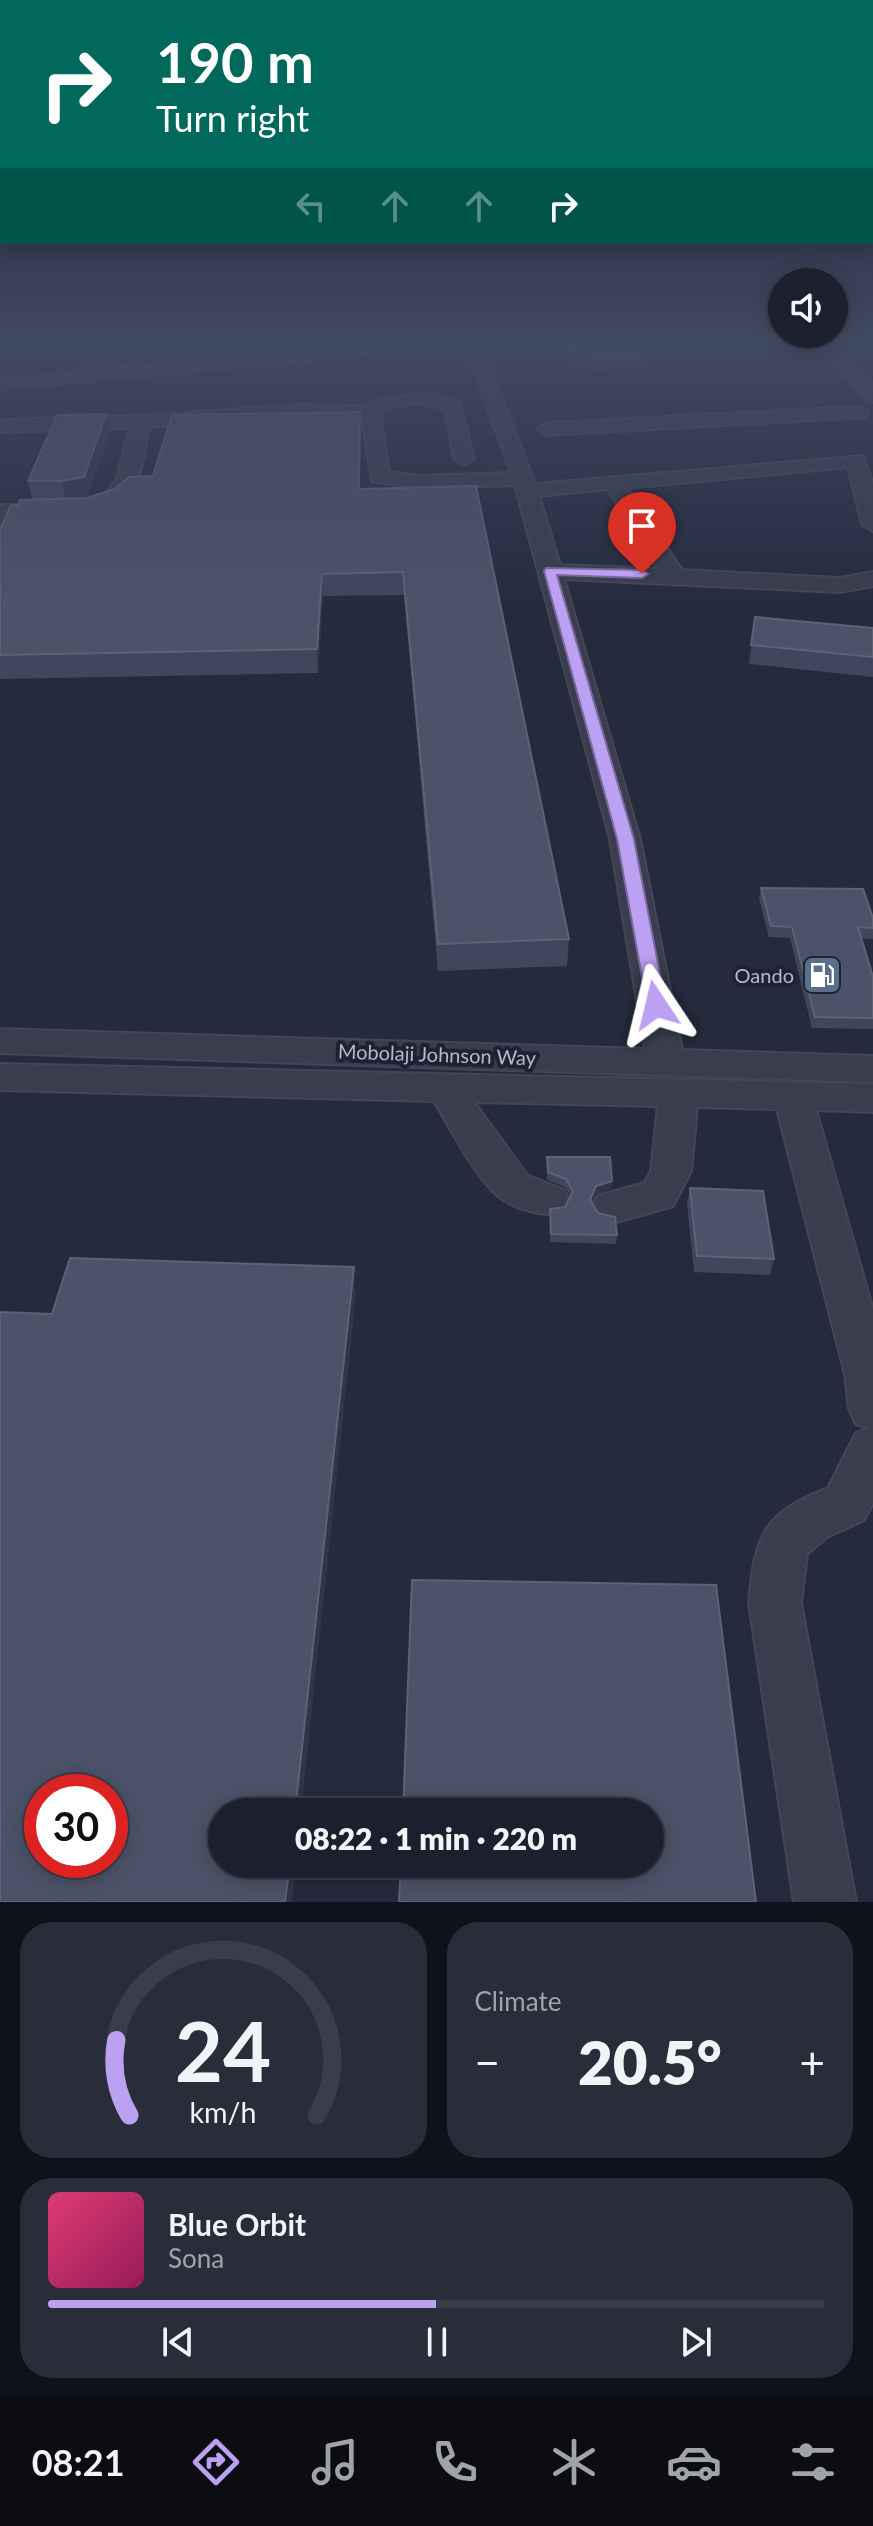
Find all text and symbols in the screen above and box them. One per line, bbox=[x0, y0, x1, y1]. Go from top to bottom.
text: 190 m bbox=[156, 28, 314, 95]
icon: right bbox=[24, 32, 128, 136]
text: Turn right bbox=[156, 96, 309, 140]
icon: left bbox=[289, 184, 333, 228]
icon: ahead bbox=[373, 184, 417, 228]
icon: ahead bbox=[457, 184, 501, 228]
icon: right bbox=[541, 184, 585, 228]
map controls bbox=[768, 268, 848, 348]
button: sound bbox=[768, 268, 848, 348]
pin bbox=[608, 492, 676, 574]
icon: arrive bbox=[620, 504, 664, 548]
fuel station icon: Oando bbox=[801, 954, 843, 996]
position arrow bbox=[614, 963, 698, 1047]
place label: Oando bbox=[735, 963, 794, 987]
street label: Mobolaji Johnson Way bbox=[337, 1039, 537, 1069]
speed limit sign: 30 bbox=[24, 1774, 128, 1878]
text: 08:22 · 1 min · 220 m bbox=[295, 1820, 577, 1856]
text: Climate bbox=[475, 1985, 561, 2017]
text: 24 bbox=[175, 2000, 272, 2100]
text: 20.5° bbox=[578, 2026, 722, 2098]
text: − bbox=[475, 2036, 500, 2088]
text: + bbox=[799, 2036, 825, 2088]
text: km/h bbox=[190, 2095, 257, 2129]
text: Blue Orbit bbox=[168, 2206, 306, 2242]
text: Sona bbox=[168, 2242, 224, 2274]
icon: previous bbox=[156, 2320, 200, 2364]
icon: pause bbox=[415, 2320, 459, 2364]
icon: next bbox=[674, 2320, 718, 2364]
icon: directions bbox=[188, 2434, 244, 2490]
icon: music bbox=[307, 2434, 363, 2490]
icon: phone bbox=[427, 2434, 483, 2490]
icon: climate bbox=[546, 2434, 602, 2490]
icon: car bbox=[666, 2434, 722, 2490]
icon: filters bbox=[785, 2434, 841, 2490]
text: 08:21 bbox=[32, 2440, 125, 2484]

